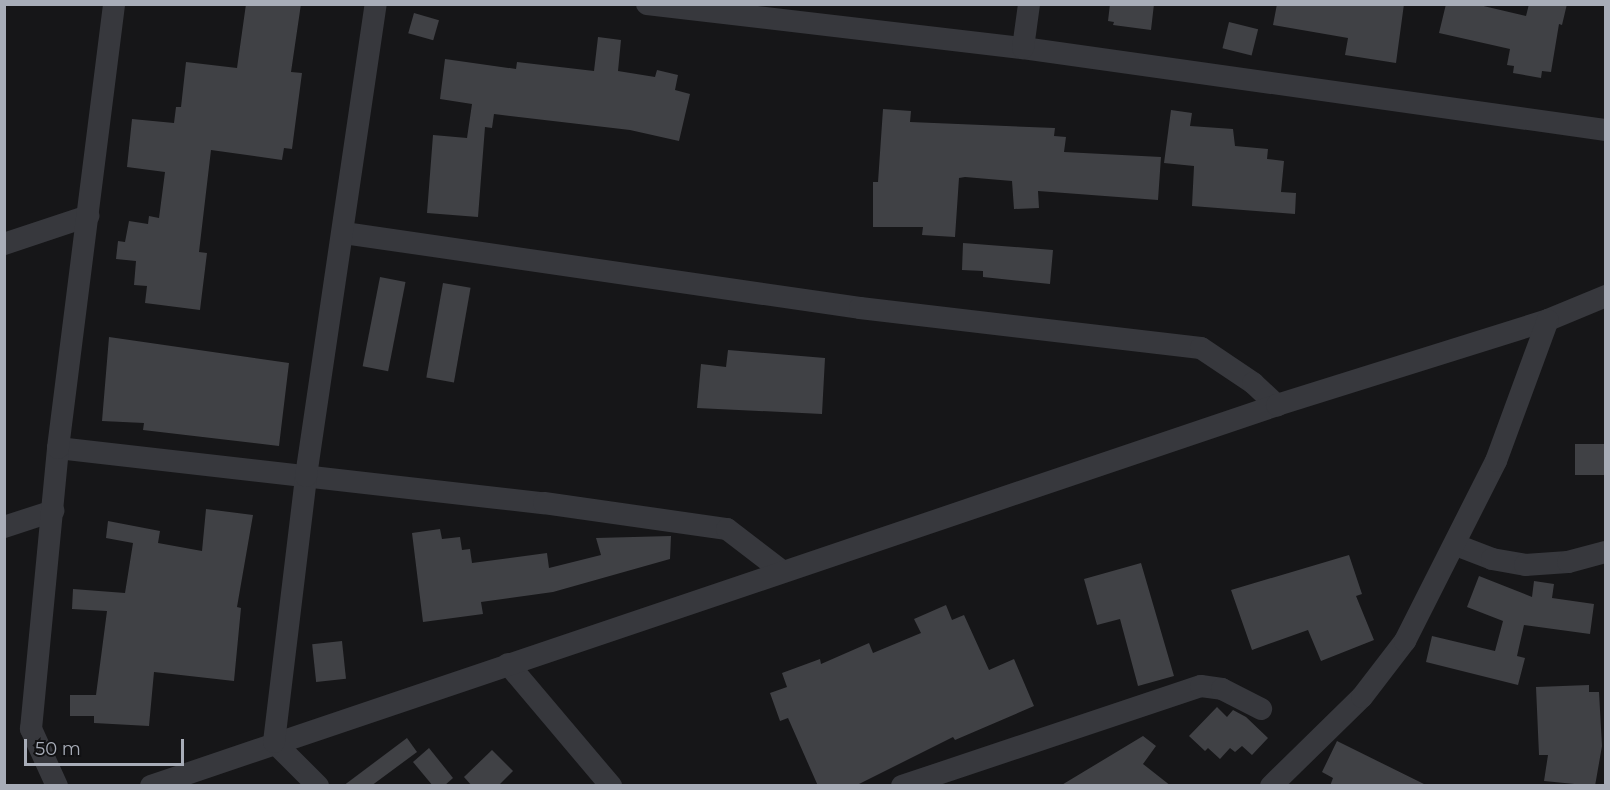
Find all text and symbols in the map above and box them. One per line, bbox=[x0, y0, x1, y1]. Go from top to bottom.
scale bar bbox=[27, 727, 188, 765]
text: 50 m bbox=[35, 738, 81, 760]

